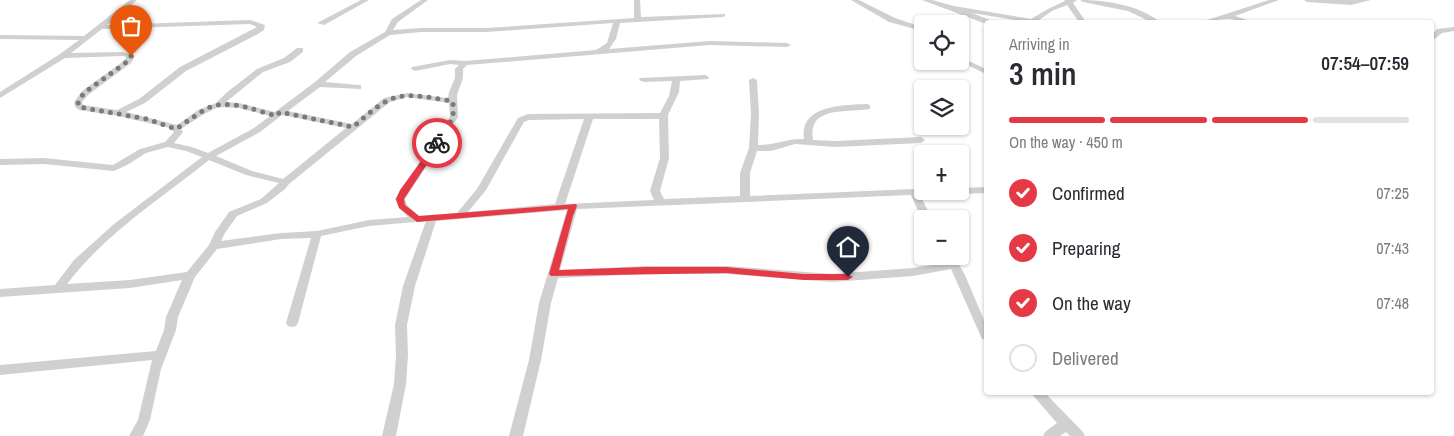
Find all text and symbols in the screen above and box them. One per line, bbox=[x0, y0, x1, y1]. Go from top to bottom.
pin bbox=[110, 5, 152, 56]
icon: bag bbox=[117, 12, 145, 40]
map controls bbox=[914, 15, 969, 265]
button: locate bbox=[914, 15, 969, 70]
text: Arriving in bbox=[1009, 33, 1070, 55]
text: 07:54–07:59 bbox=[1321, 50, 1409, 76]
text: 3 min bbox=[1009, 52, 1077, 95]
button: layers bbox=[914, 80, 969, 135]
courier bbox=[412, 118, 462, 168]
icon: bike bbox=[423, 129, 451, 157]
text: On the way · 450 m bbox=[1009, 131, 1123, 153]
button: + bbox=[914, 145, 969, 200]
icon: check bbox=[1009, 179, 1037, 207]
text: Confirmed bbox=[1052, 180, 1125, 206]
text: 07:25 bbox=[1376, 182, 1409, 204]
button: − bbox=[914, 210, 969, 265]
pin bbox=[827, 226, 869, 277]
icon: home bbox=[834, 233, 862, 261]
icon: check bbox=[1009, 234, 1037, 262]
text: Preparing bbox=[1052, 235, 1120, 261]
text: 07:43 bbox=[1376, 237, 1409, 259]
icon: check bbox=[1009, 289, 1037, 317]
text: On the way bbox=[1052, 290, 1131, 316]
text: 07:48 bbox=[1376, 292, 1409, 314]
text: Delivered bbox=[1052, 345, 1119, 371]

